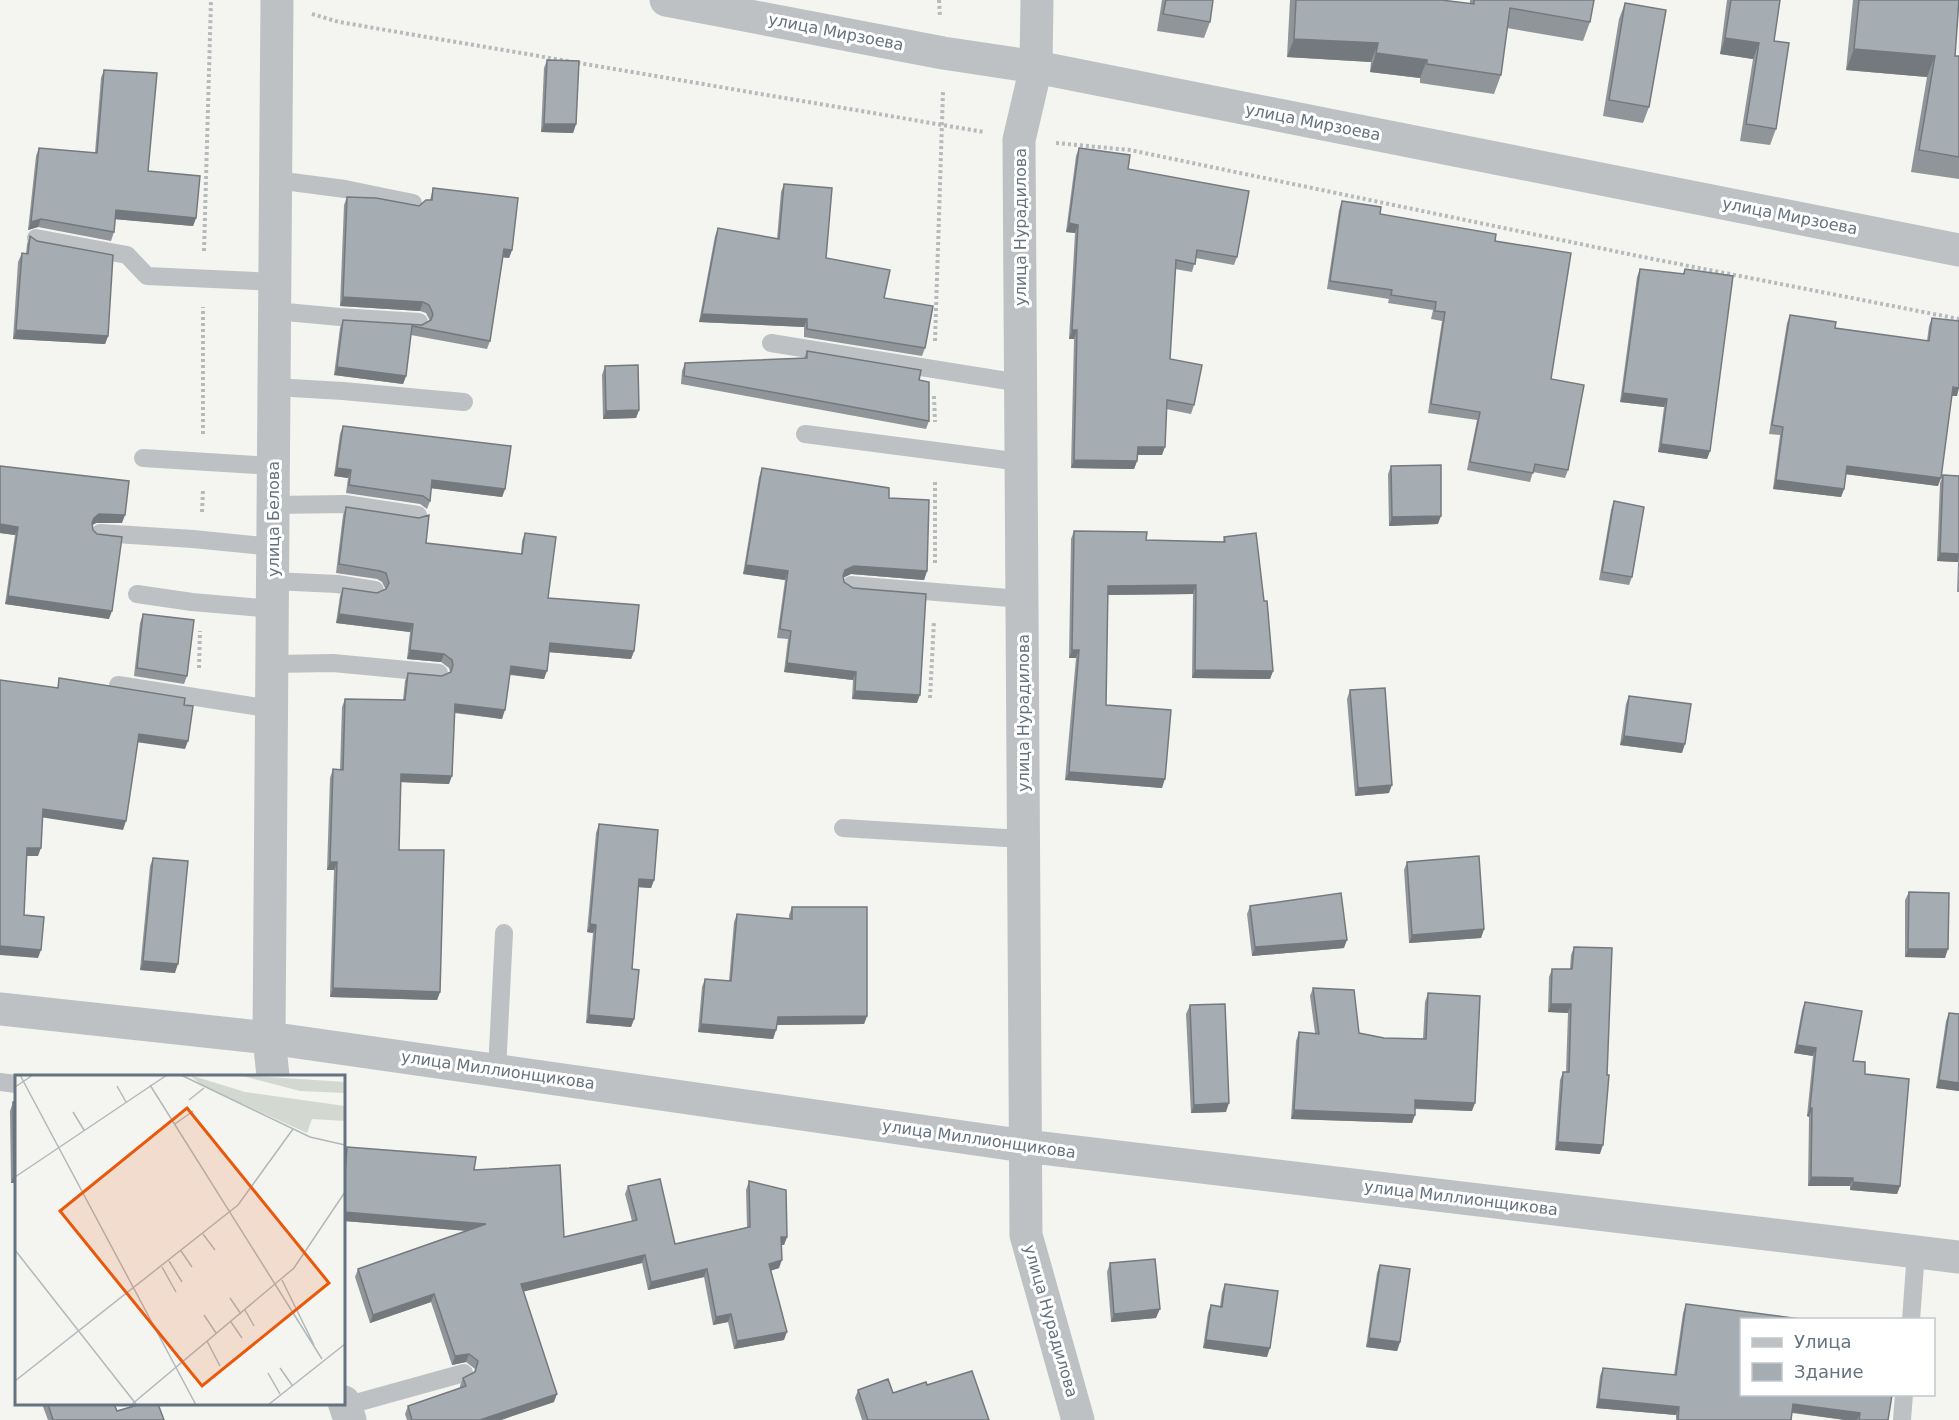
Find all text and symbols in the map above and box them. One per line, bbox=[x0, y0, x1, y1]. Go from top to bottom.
street label: улица Мирзоева bbox=[767, 10, 905, 54]
street label: улица Мирзоева bbox=[1244, 100, 1382, 144]
street label: улица Нурадилова bbox=[1011, 148, 1030, 306]
street label: улица Мирзоева bbox=[1721, 194, 1859, 238]
street label: улица Белова bbox=[264, 461, 283, 577]
street label: улица Нурадилова bbox=[1014, 634, 1033, 792]
street label: улица Миллионщикова bbox=[400, 1047, 596, 1093]
inset map bbox=[15, 1075, 345, 1405]
street label: улица Миллионщикова bbox=[881, 1116, 1077, 1162]
street label: улица Миллионщикова bbox=[1363, 1177, 1559, 1219]
street label: улица Нурадилова bbox=[1020, 1242, 1082, 1400]
legend bbox=[1740, 1318, 1935, 1396]
text: Улица bbox=[1794, 1331, 1851, 1352]
text: Здание bbox=[1794, 1361, 1864, 1382]

